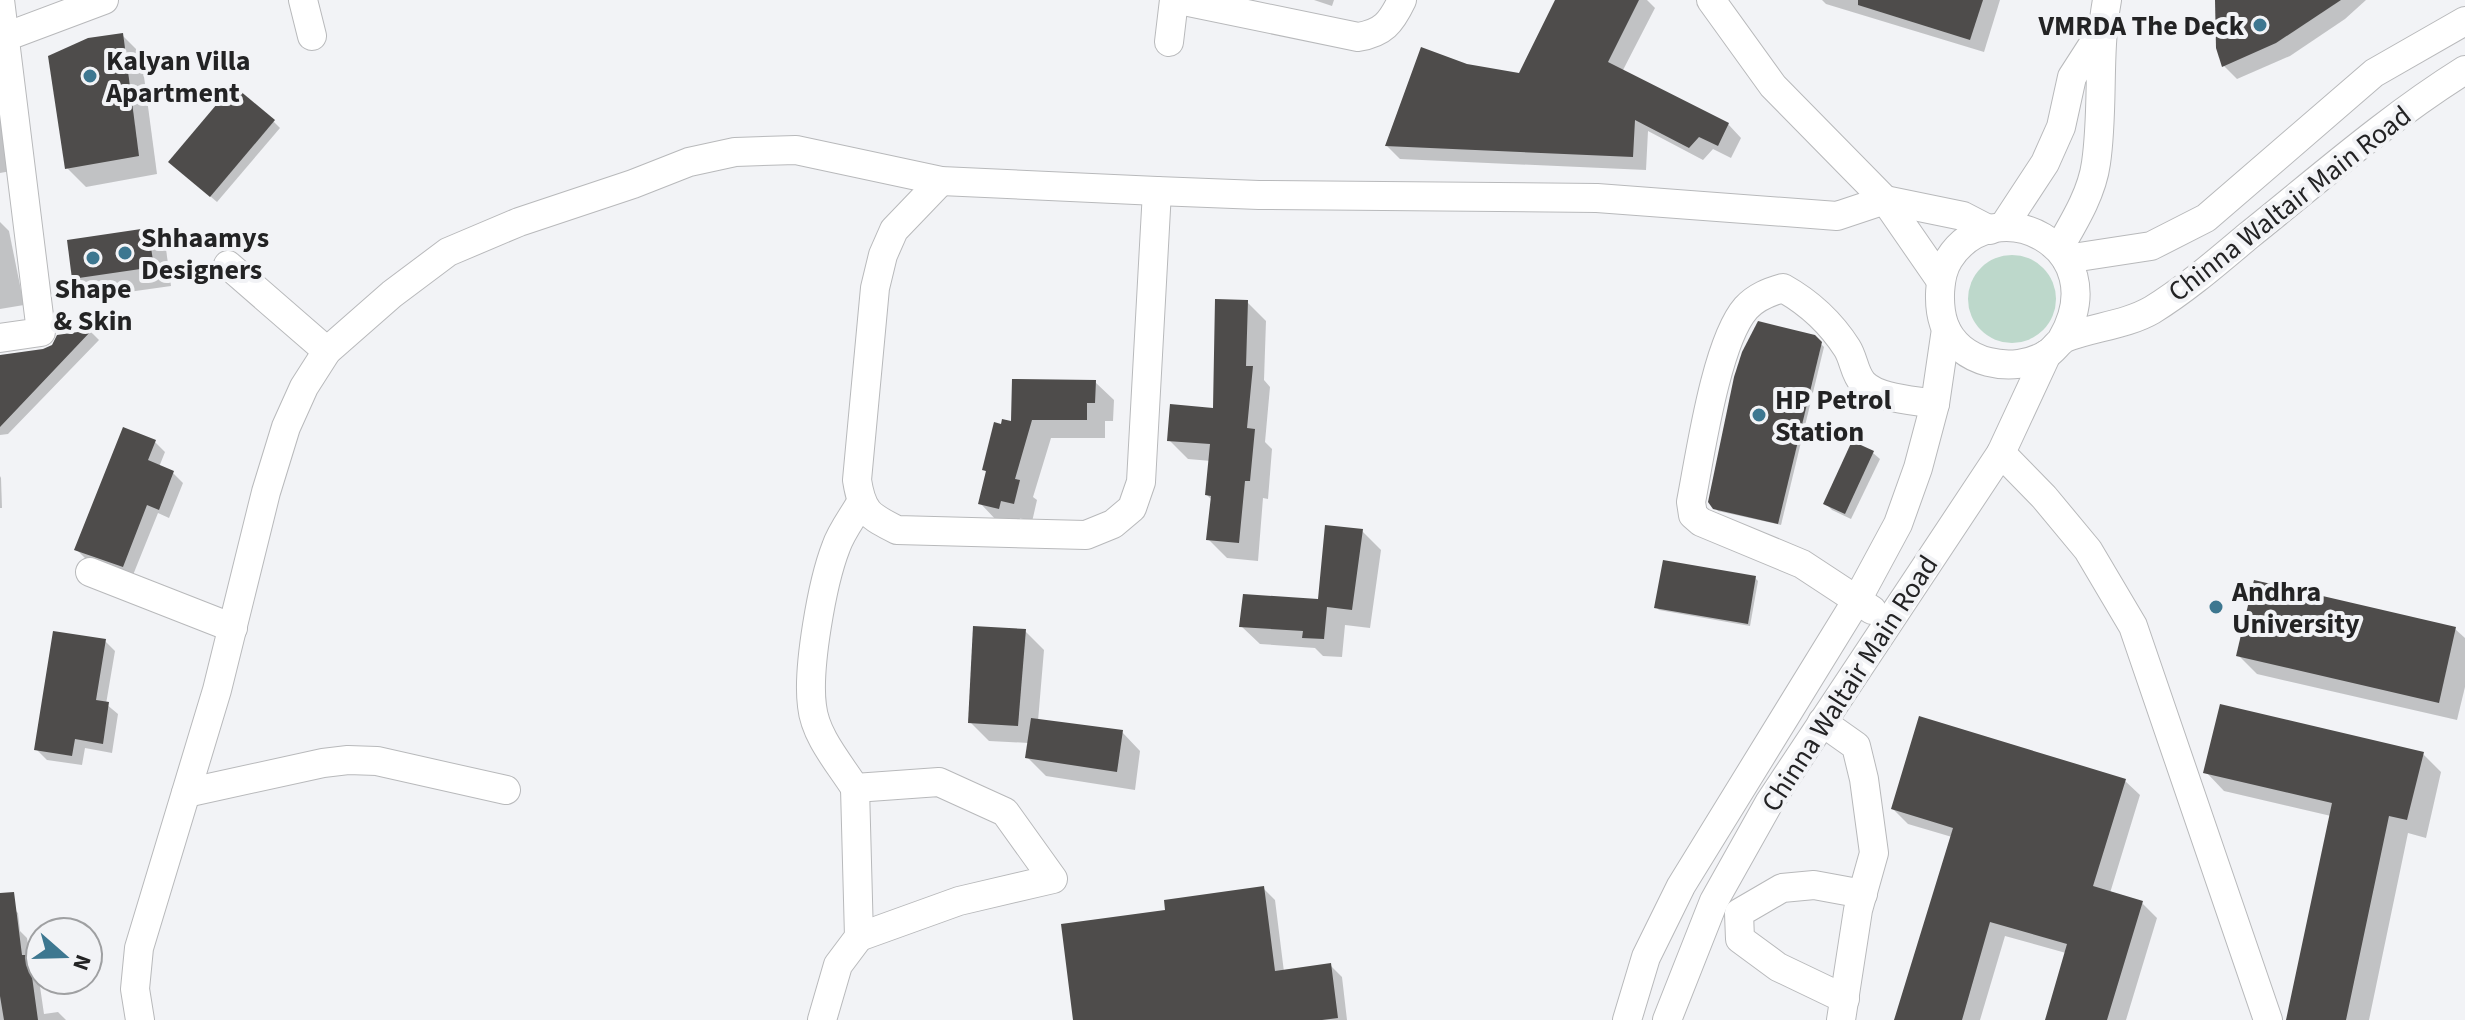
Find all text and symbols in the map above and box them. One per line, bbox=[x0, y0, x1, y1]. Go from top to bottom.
place label: VMRDA The Deck bbox=[2037, 6, 2245, 46]
marker: VMRDA The Deck bbox=[2251, 16, 2269, 34]
place label: Kalyan Villa Apartment bbox=[105, 41, 250, 113]
marker: Kalyan Villa Apartment bbox=[81, 67, 99, 85]
street label: Chinna Waltair Main Road bbox=[2160, 96, 2420, 312]
place label: Shhaamys Designers bbox=[141, 218, 269, 290]
marker: Shhaamys Designers bbox=[116, 244, 134, 262]
marker: Shape & Skin bbox=[84, 249, 102, 267]
place label: Shape & Skin bbox=[54, 269, 132, 341]
place label: HP Petrol Station bbox=[1775, 380, 1892, 452]
marker: HP Petrol Station bbox=[1750, 406, 1768, 424]
street label: Chinna Waltair Main Road bbox=[1752, 547, 1948, 820]
place label: Andhra University bbox=[2231, 572, 2360, 644]
marker: Andhra University bbox=[2207, 598, 2225, 616]
north arrow bbox=[24, 916, 104, 996]
text: N bbox=[64, 950, 99, 975]

